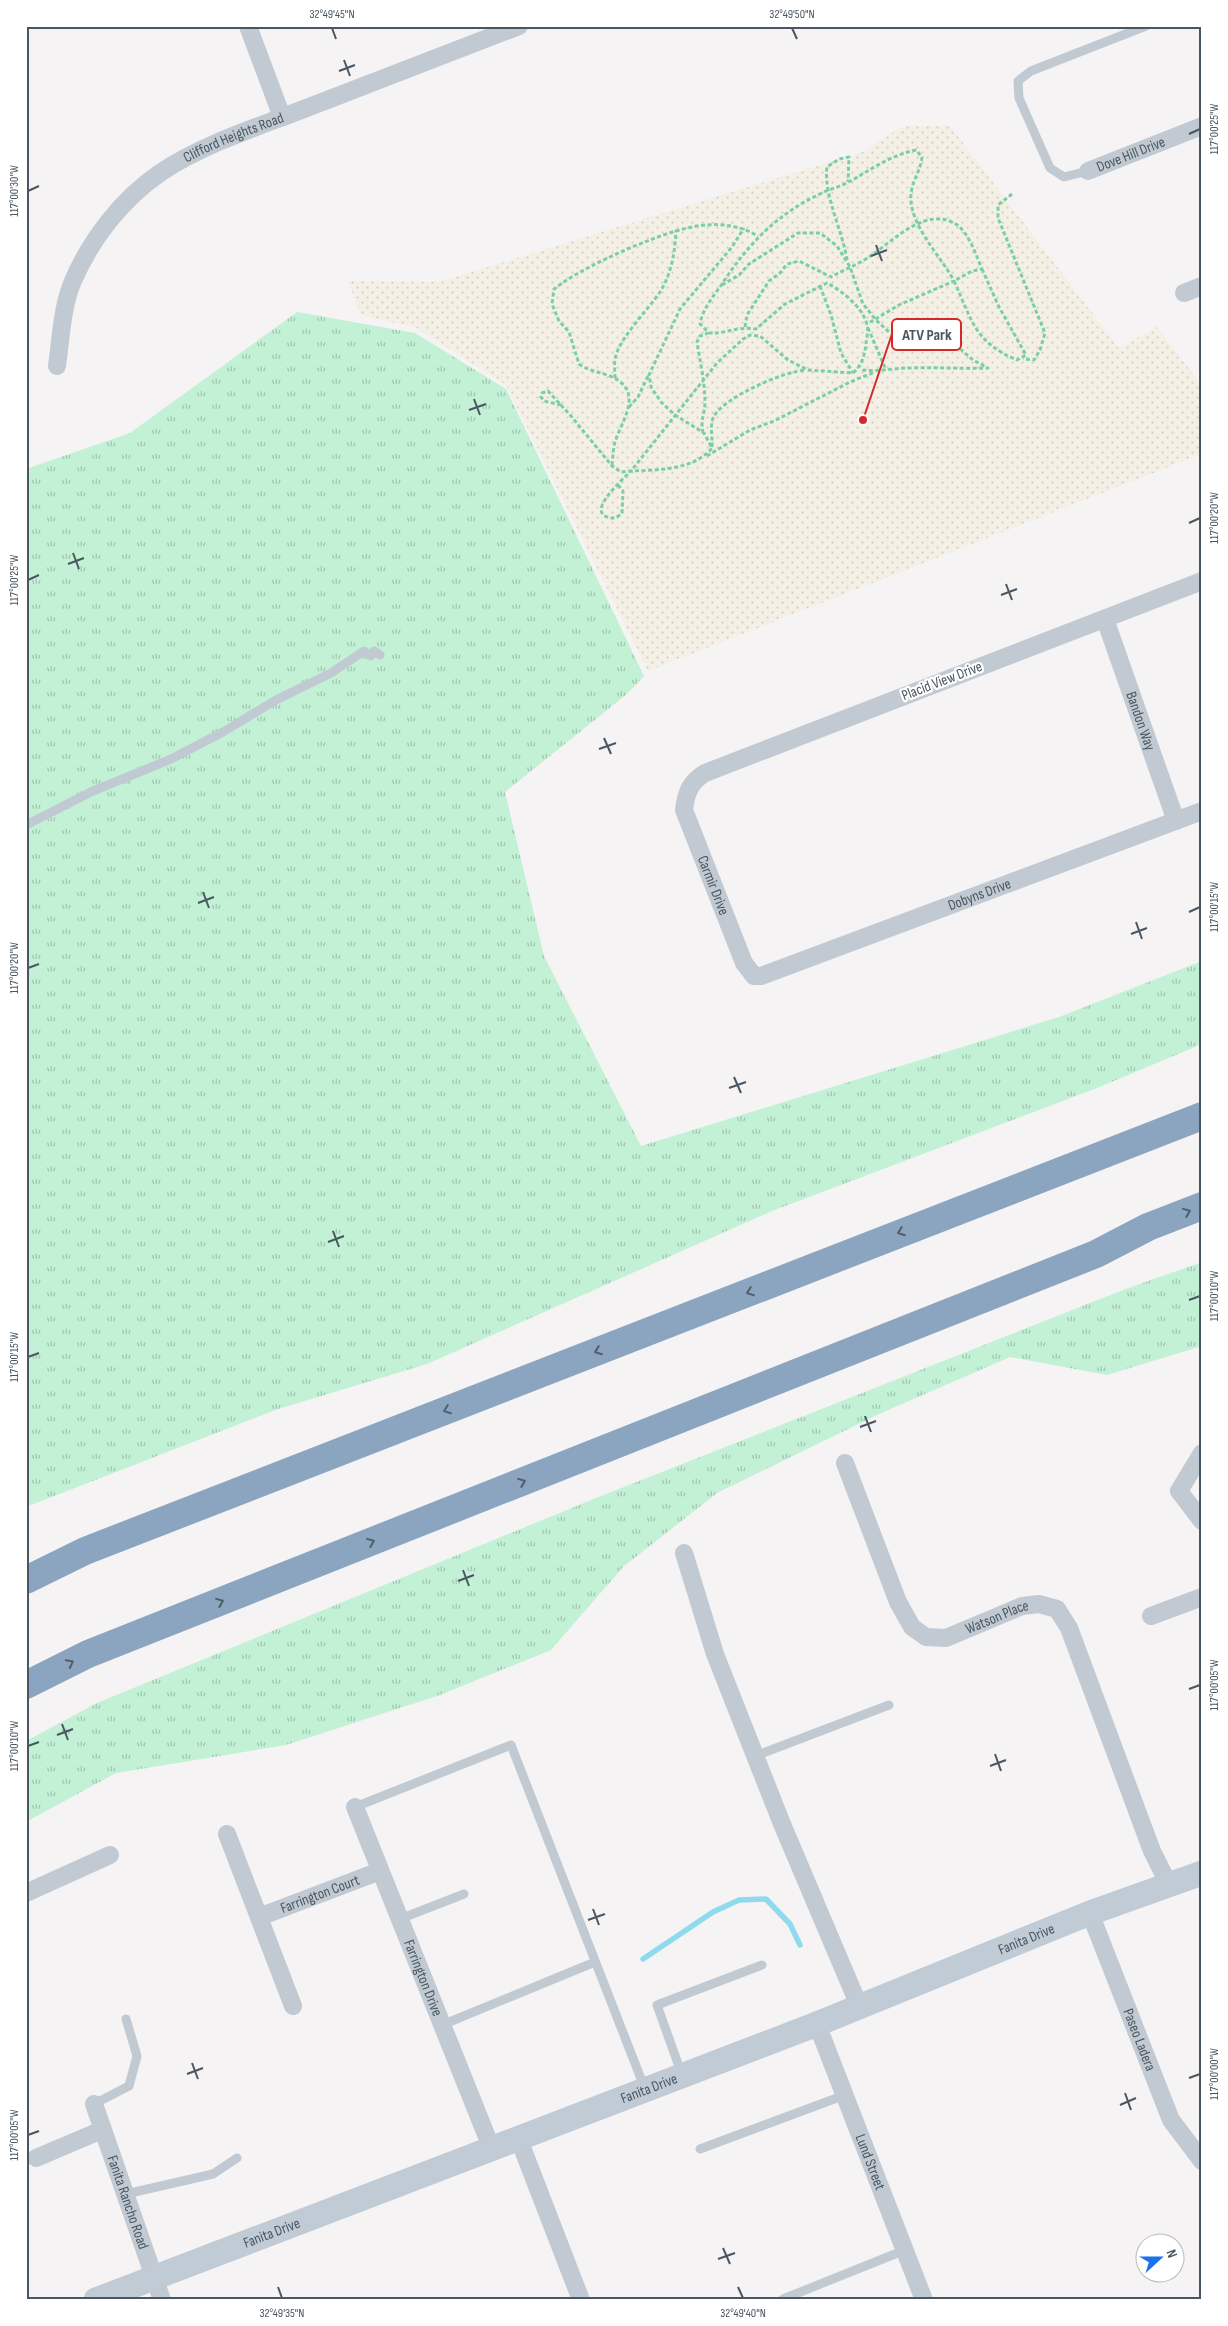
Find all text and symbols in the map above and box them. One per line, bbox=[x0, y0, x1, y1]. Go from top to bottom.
text: 32°49'45"N bbox=[309, 7, 355, 22]
text: 32°49'50"N bbox=[769, 7, 815, 22]
text: 117°00'25"W bbox=[1207, 103, 1222, 154]
street label: Clifford Heights Road bbox=[180, 108, 286, 167]
street label: Dove Hill Drive bbox=[1094, 132, 1168, 176]
text: 117°00'30"W bbox=[7, 165, 22, 217]
callout: ATV Park bbox=[892, 319, 961, 350]
text: ATV Park bbox=[901, 326, 952, 345]
text: 117°00'20"W bbox=[1207, 492, 1222, 544]
text: 117°00'25"W bbox=[7, 554, 22, 605]
street label: Placid View Drive bbox=[899, 657, 985, 705]
street label: Bandon Way bbox=[1122, 689, 1160, 753]
street label: Carmir Drive bbox=[693, 853, 734, 918]
street label: Dobyns Drive bbox=[945, 874, 1013, 915]
text: 117°00'15"W bbox=[1207, 882, 1222, 932]
text: 117°00'20"W bbox=[7, 942, 22, 994]
one-way arrow bbox=[1182, 1207, 1191, 1218]
one-way arrow bbox=[897, 1226, 906, 1237]
text: 117°00'10"W bbox=[1207, 1270, 1222, 1321]
one-way arrow bbox=[746, 1285, 755, 1296]
text: 117°00'15"W bbox=[7, 1332, 22, 1382]
one-way arrow bbox=[594, 1345, 603, 1355]
one-way arrow bbox=[443, 1404, 452, 1414]
one-way arrow bbox=[517, 1478, 526, 1488]
one-way arrow bbox=[366, 1538, 375, 1548]
street label: Watson Place bbox=[962, 1596, 1029, 1638]
one-way arrow bbox=[215, 1597, 224, 1608]
one-way arrow bbox=[65, 1659, 74, 1669]
text: 117°00'05"W bbox=[1207, 1659, 1222, 1711]
text: 117°00'10"W bbox=[7, 1720, 22, 1771]
street label: Farrington Court bbox=[277, 1870, 362, 1918]
street label: Fanita Drive bbox=[995, 1919, 1057, 1959]
street label: Farrington Drive bbox=[400, 1937, 447, 2019]
street label: Paseo Ladera bbox=[1119, 2006, 1160, 2074]
text: 117°00'00"W bbox=[1207, 2048, 1222, 2100]
street label: Fanita Drive bbox=[618, 2069, 680, 2108]
text: 117°00'05"W bbox=[7, 2109, 22, 2161]
street label: Lund Street bbox=[851, 2131, 890, 2193]
street label: Fanita Rancho Road bbox=[103, 2153, 153, 2252]
street label: Fanita Drive bbox=[240, 2213, 303, 2252]
north arrow bbox=[1136, 2234, 1186, 2284]
text: N bbox=[1162, 2247, 1181, 2260]
text: 32°49'35"N bbox=[260, 2306, 305, 2321]
text: 32°49'40"N bbox=[720, 2306, 766, 2321]

